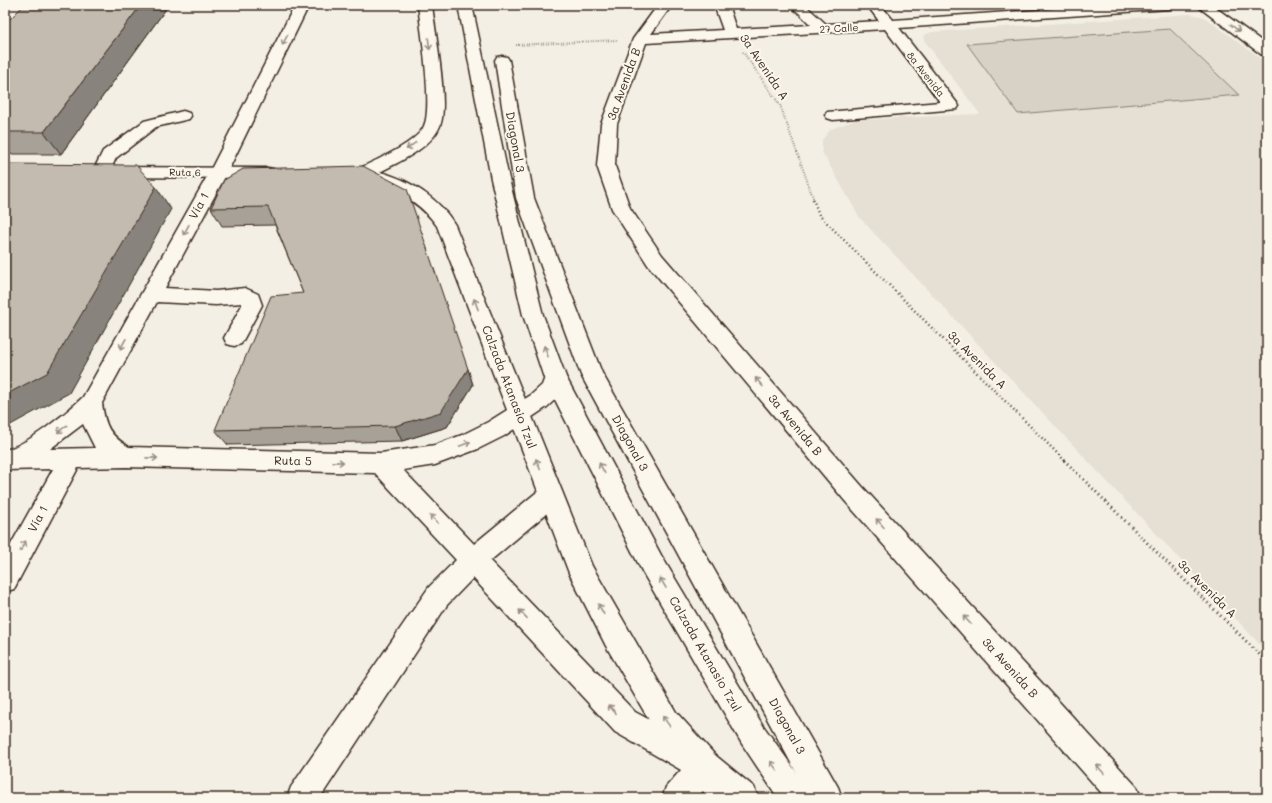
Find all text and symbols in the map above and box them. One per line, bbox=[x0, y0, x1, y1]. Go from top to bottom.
street label: 27 Calle bbox=[819, 20, 859, 36]
one-way arrow bbox=[1229, 24, 1240, 32]
street label: 3a Avenida A bbox=[737, 30, 793, 103]
one-way arrow bbox=[280, 34, 288, 46]
one-way arrow bbox=[426, 37, 433, 50]
street label: 3a Avenida B bbox=[603, 45, 644, 122]
street label: 8a Avenida bbox=[904, 48, 948, 100]
street label: Diagonal 3 bbox=[503, 110, 529, 173]
one-way arrow bbox=[406, 142, 417, 150]
street label: Ruta 6 bbox=[169, 165, 201, 179]
street label: Vía 1 bbox=[184, 189, 212, 222]
one-way arrow bbox=[182, 224, 189, 236]
one-way arrow bbox=[472, 298, 480, 310]
street label: Calzada Atanasio Tzul bbox=[479, 323, 541, 451]
street label: 3a Avenida A bbox=[945, 326, 1011, 392]
one-way arrow bbox=[119, 338, 127, 350]
one-way arrow bbox=[542, 345, 549, 358]
one-way arrow bbox=[754, 377, 763, 387]
street label: 3a Avenida B bbox=[765, 390, 826, 459]
street label: Diagonal 3 bbox=[609, 412, 653, 473]
one-way arrow bbox=[56, 425, 67, 433]
one-way arrow bbox=[459, 439, 471, 447]
street label: Ruta 5 bbox=[274, 452, 312, 468]
one-way arrow bbox=[145, 454, 158, 462]
one-way arrow bbox=[331, 458, 344, 466]
one-way arrow bbox=[534, 458, 542, 470]
one-way arrow bbox=[598, 462, 606, 474]
street label: Vía 1 bbox=[23, 502, 51, 535]
one-way arrow bbox=[429, 514, 439, 524]
one-way arrow bbox=[875, 518, 885, 528]
one-way arrow bbox=[20, 540, 28, 552]
street label: 3a Avenida A bbox=[1175, 555, 1241, 621]
one-way arrow bbox=[659, 577, 667, 589]
street label: Calzada Atanasio Tzul bbox=[666, 593, 745, 714]
one-way arrow bbox=[597, 603, 605, 615]
one-way arrow bbox=[518, 609, 528, 619]
one-way arrow bbox=[962, 615, 971, 625]
street label: 3a Avenida B bbox=[979, 634, 1042, 701]
street label: Diagonal 3 bbox=[766, 695, 810, 756]
one-way arrow bbox=[607, 704, 617, 714]
one-way arrow bbox=[662, 716, 670, 727]
one-way arrow bbox=[770, 761, 778, 772]
one-way arrow bbox=[1096, 764, 1105, 774]

